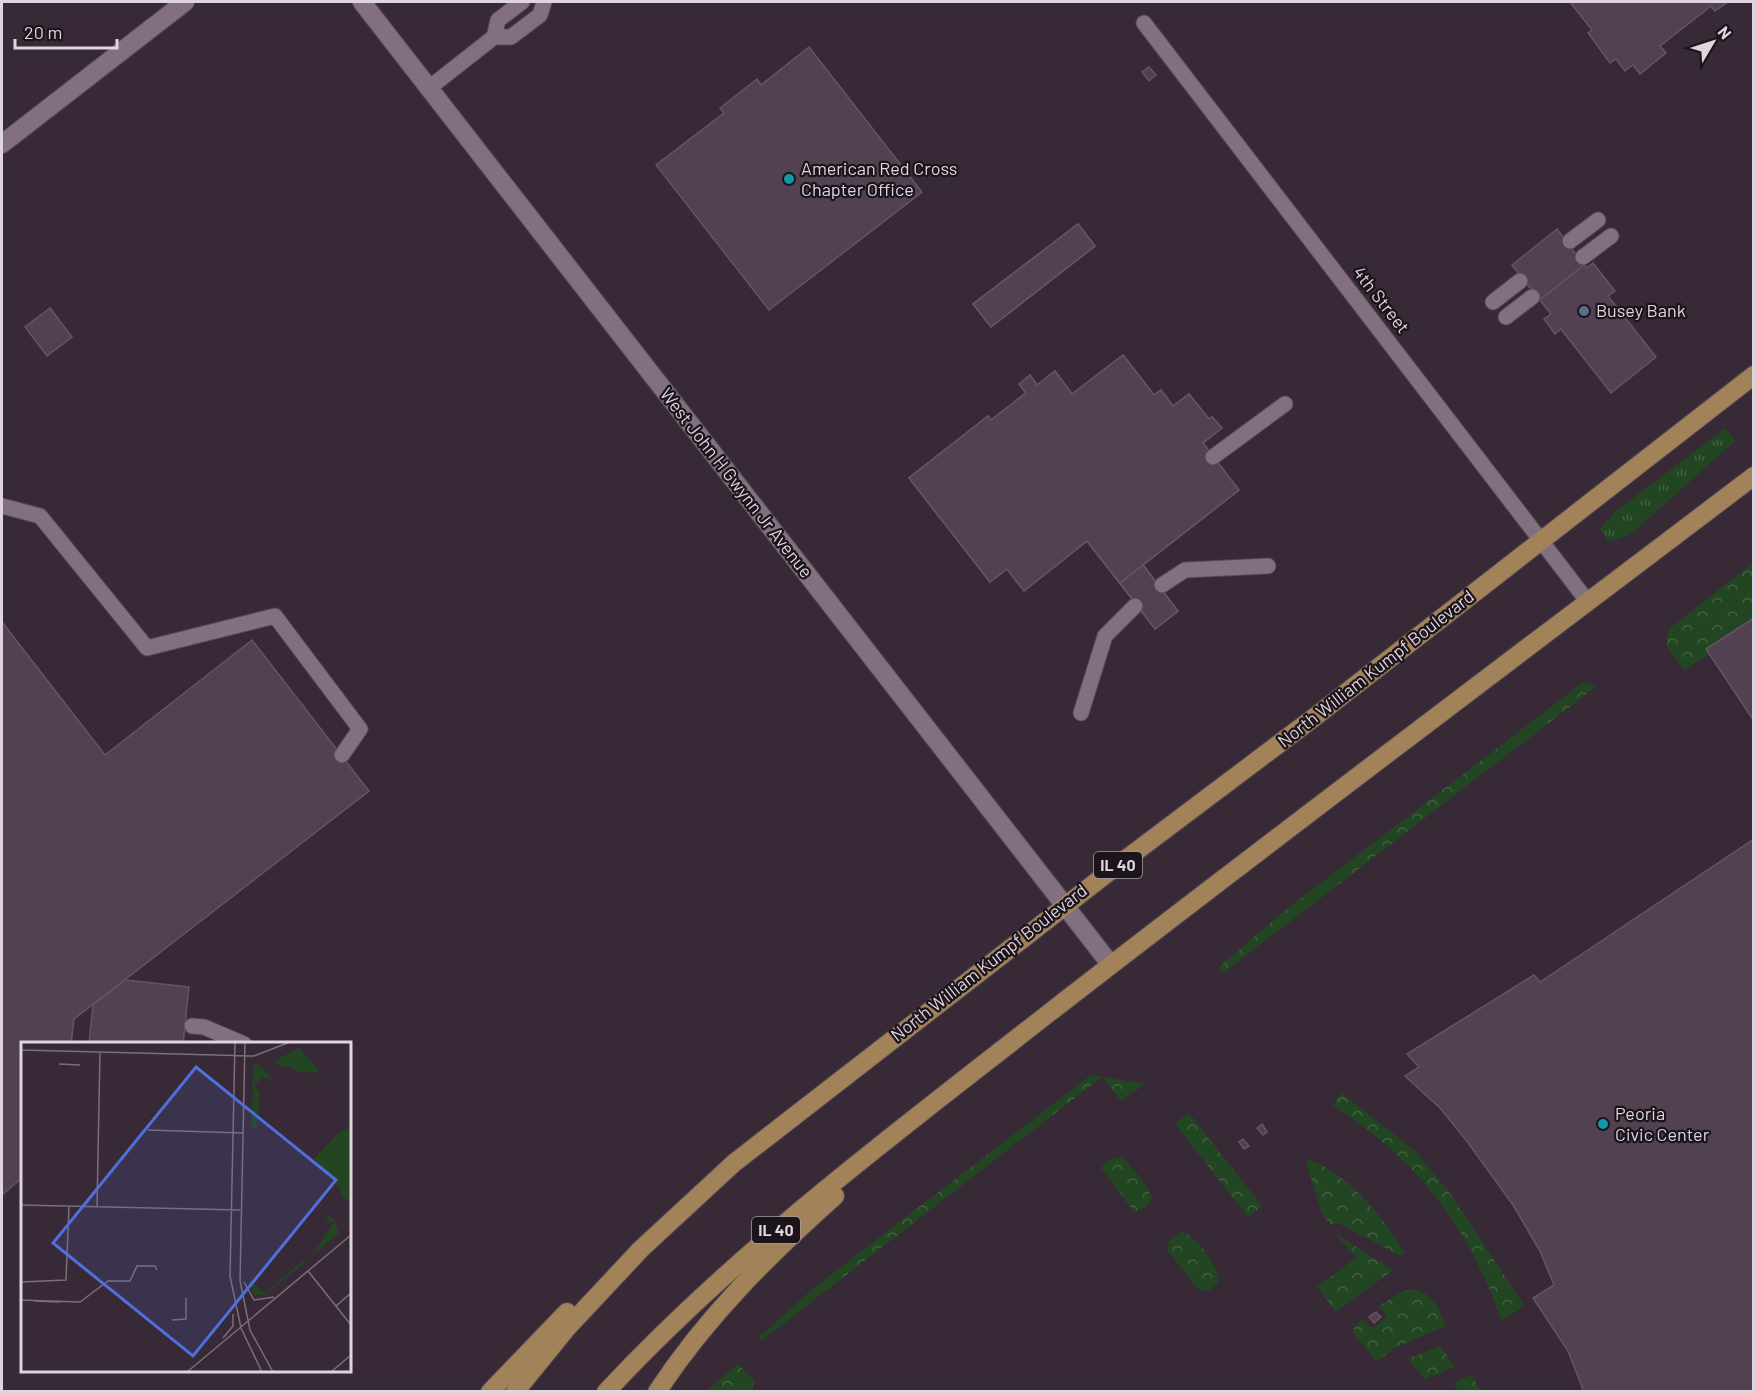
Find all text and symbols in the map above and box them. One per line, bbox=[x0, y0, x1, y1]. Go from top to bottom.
scale bar bbox=[15, 12, 117, 50]
north arrow bbox=[1683, 12, 1743, 72]
text: 20 m bbox=[24, 21, 62, 43]
text: N bbox=[1714, 22, 1736, 42]
place label: American Red Cross Chapter Office bbox=[801, 157, 958, 200]
marker: American Red Cross Chapter Office bbox=[782, 172, 796, 186]
street label: 4th Street bbox=[1349, 262, 1415, 337]
place label: Busey Bank bbox=[1596, 299, 1686, 321]
marker: Busey Bank bbox=[1577, 304, 1591, 318]
street label: West John H Gwynn Jr Avenue bbox=[656, 383, 818, 582]
street label: North William Kumpf Boulevard bbox=[1273, 585, 1478, 752]
road number: IL 40 bbox=[1094, 852, 1142, 878]
street label: North William Kumpf Boulevard bbox=[886, 879, 1091, 1046]
inset map bbox=[21, 1042, 351, 1372]
place label: Peoria Civic Center bbox=[1615, 1102, 1710, 1145]
marker: Peoria Civic Center bbox=[1596, 1117, 1610, 1131]
road number: IL 40 bbox=[752, 1217, 800, 1243]

